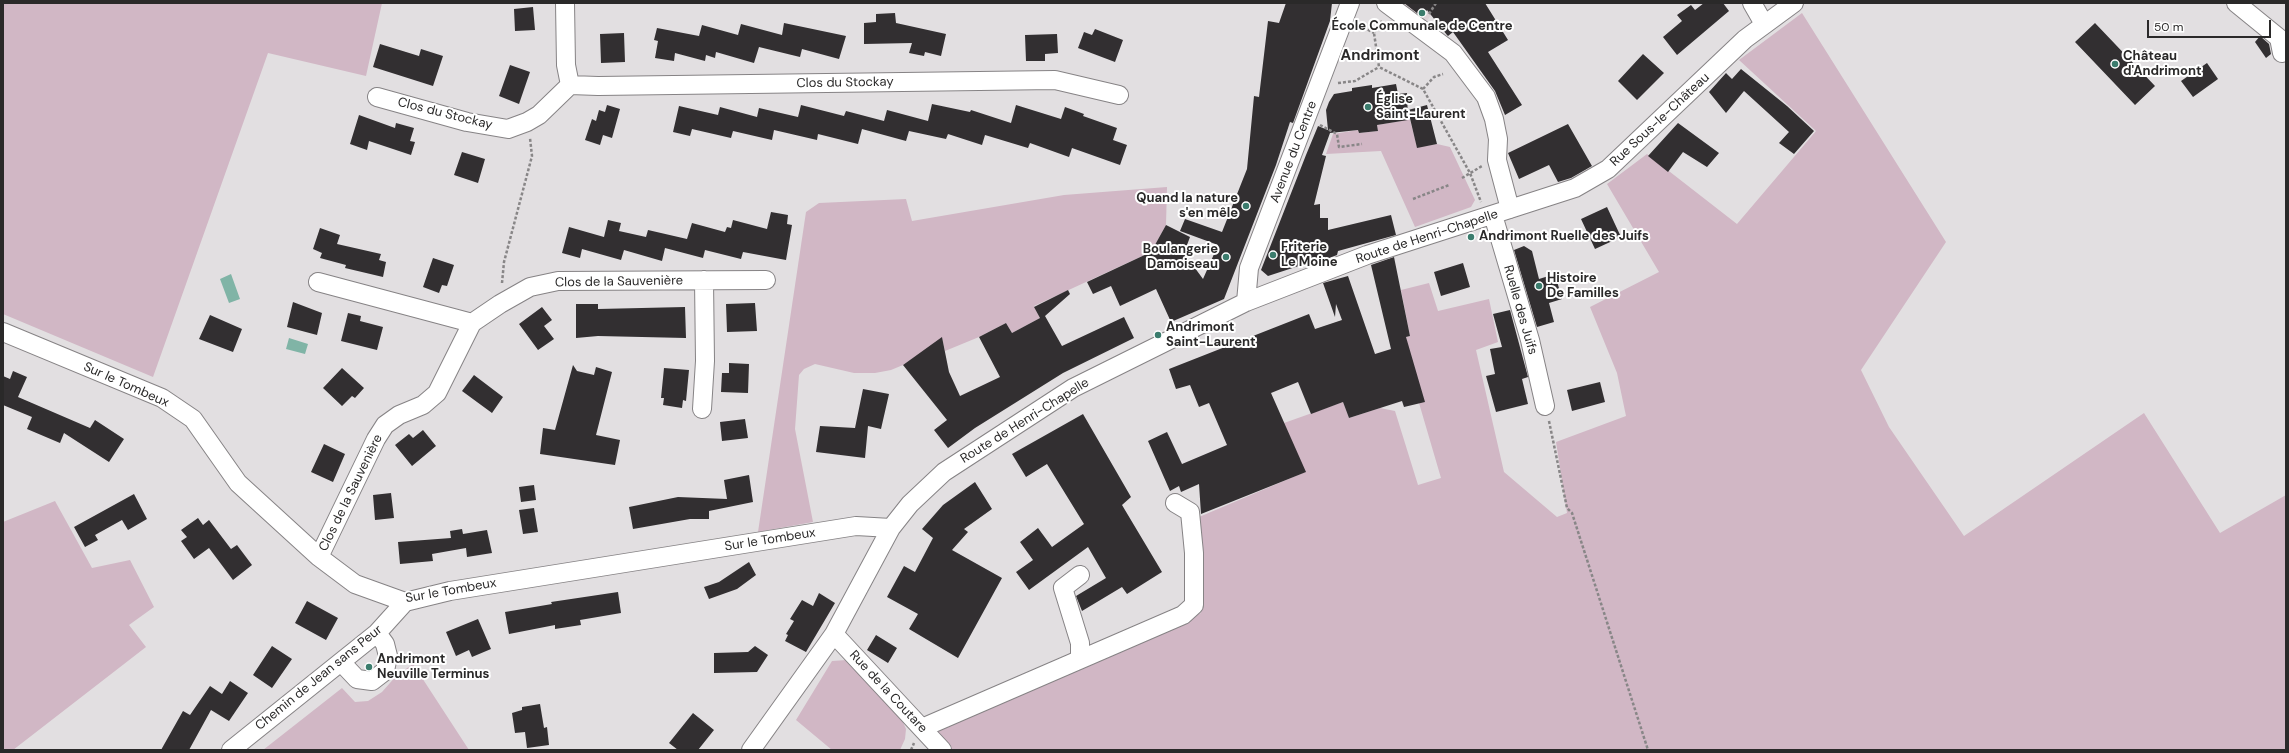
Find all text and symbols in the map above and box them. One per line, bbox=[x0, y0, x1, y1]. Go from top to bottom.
marker: École Communale de Centre bbox=[1417, 8, 1427, 18]
scale bar bbox=[2149, 12, 2273, 38]
place label: École Communale de Centre bbox=[1331, 19, 1513, 35]
text: 50 m bbox=[2154, 19, 2183, 35]
district label: Andrimont bbox=[1341, 47, 1419, 65]
place label: Château d'Andrimont bbox=[2123, 49, 2202, 80]
marker: Château d'Andrimont bbox=[2110, 59, 2120, 69]
street label: Rue Sous-le-Château bbox=[1607, 70, 1713, 170]
street label: Clos du Stockay bbox=[796, 74, 894, 92]
place label: Église Saint-Laurent bbox=[1376, 92, 1466, 123]
street label: Clos du Stockay bbox=[396, 95, 494, 133]
street label: Avenue du Centre bbox=[1267, 99, 1321, 205]
marker: Église Saint-Laurent bbox=[1363, 102, 1373, 112]
place label: Quand la nature s'en mêle bbox=[1136, 191, 1238, 222]
marker: Quand la nature s'en mêle bbox=[1241, 201, 1251, 211]
street label: Route de Henri-Chapelle bbox=[1354, 207, 1500, 267]
place label: Andrimont Ruelle des Juifs bbox=[1479, 229, 1649, 245]
marker: Andrimont Ruelle des Juifs bbox=[1466, 232, 1476, 242]
place label: Friterie Le Moine bbox=[1281, 240, 1338, 271]
place label: Boulangerie Damoiseau bbox=[1143, 242, 1218, 273]
marker: Friterie Le Moine bbox=[1268, 250, 1278, 260]
marker: Boulangerie Damoiseau bbox=[1221, 252, 1231, 262]
street label: Ruelle des Juifs bbox=[1500, 263, 1540, 357]
place label: Histoire De Familles bbox=[1547, 271, 1619, 302]
street label: Clos de la Sauvenière bbox=[555, 273, 683, 291]
marker: Histoire De Familles bbox=[1534, 281, 1544, 291]
place label: Andrimont Saint-Laurent bbox=[1166, 320, 1256, 351]
marker: Andrimont Saint-Laurent bbox=[1153, 330, 1163, 340]
street label: Sur le Tombeux bbox=[81, 359, 171, 411]
street label: Route de Henri-Chapelle bbox=[958, 375, 1092, 467]
street label: Clos de la Sauvenière bbox=[316, 432, 386, 554]
street label: Sur le Tombeux bbox=[723, 525, 817, 555]
street label: Sur le Tombeux bbox=[404, 575, 498, 607]
street label: Chemin de Jean sans Peur bbox=[252, 622, 386, 734]
street label: Rue de la Coutare bbox=[846, 648, 930, 736]
place label: Andrimont Neuville Terminus bbox=[377, 652, 490, 683]
marker: Andrimont Neuville Terminus bbox=[364, 662, 374, 672]

